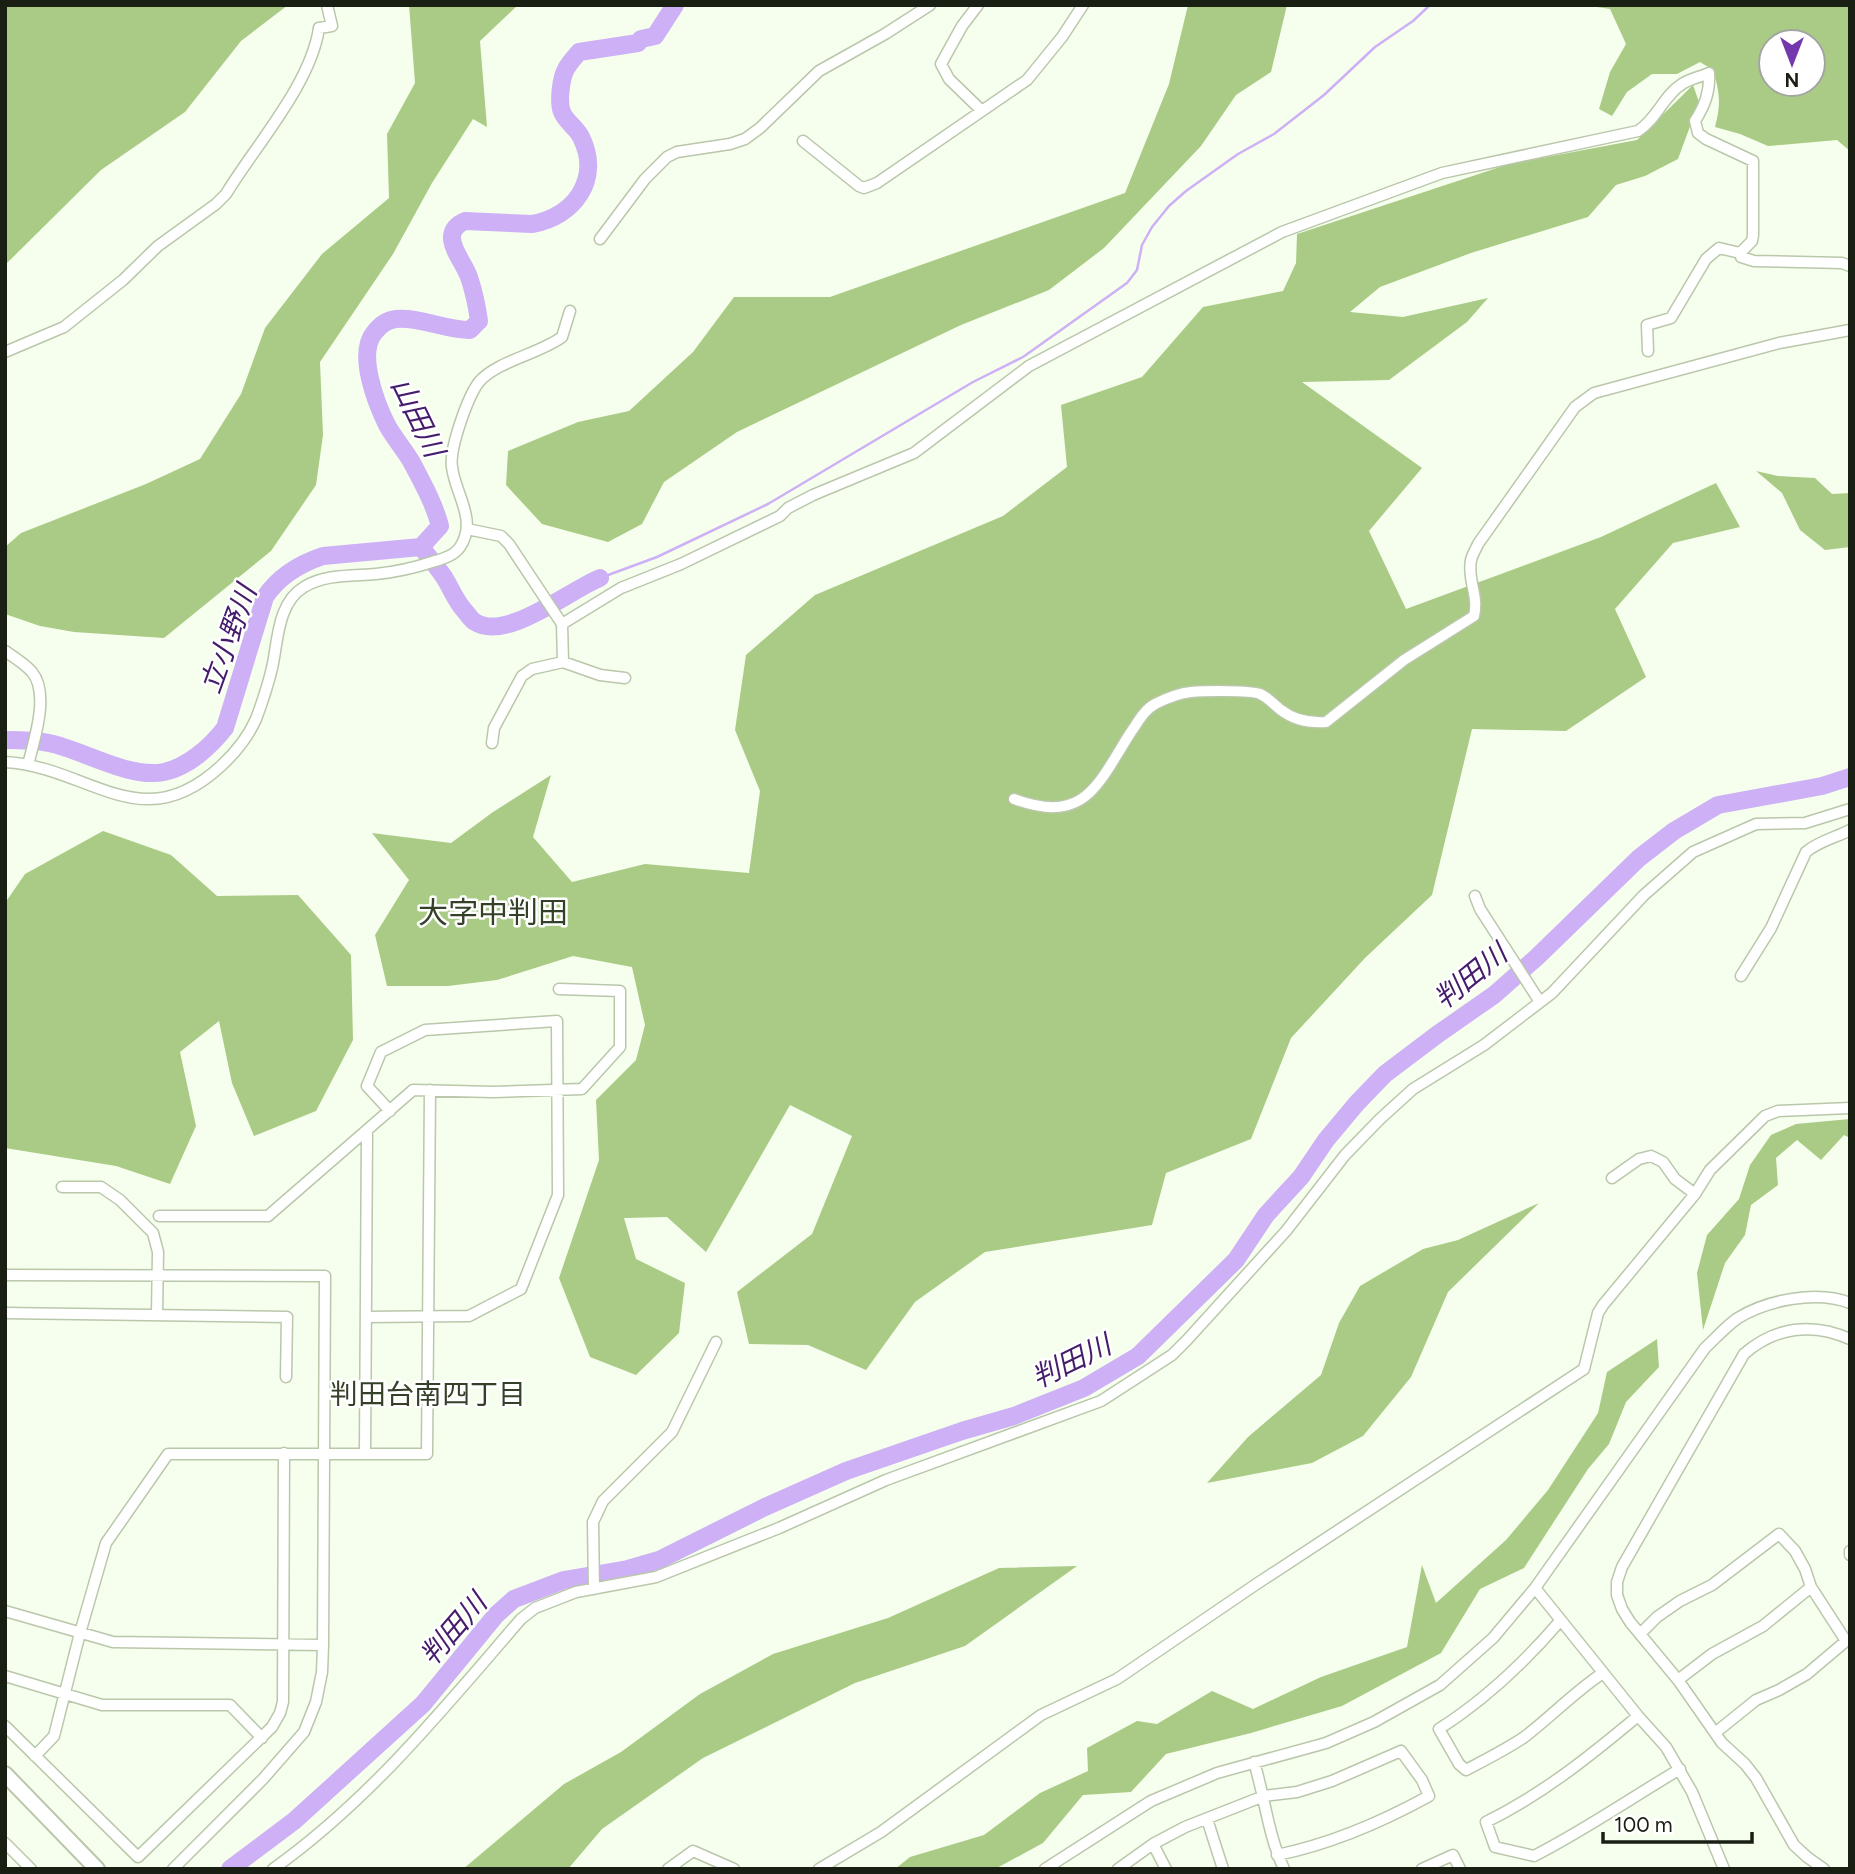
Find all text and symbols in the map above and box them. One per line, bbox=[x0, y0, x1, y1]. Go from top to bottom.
north arrow bbox=[1757, 28, 1827, 98]
text: N bbox=[1785, 68, 1799, 91]
water label: 山田川 bbox=[384, 372, 453, 465]
water label: 立小野川 bbox=[193, 578, 264, 697]
district label: 大字中判田 bbox=[418, 894, 568, 931]
water label: 判田川 bbox=[1427, 934, 1516, 1016]
water label: 判田川 bbox=[1026, 1326, 1119, 1395]
district label: 判田台南四丁目 bbox=[330, 1377, 526, 1411]
water label: 判田川 bbox=[413, 1584, 495, 1672]
scale bar bbox=[1603, 1800, 1752, 1844]
text: 100 m bbox=[1614, 1812, 1673, 1837]

